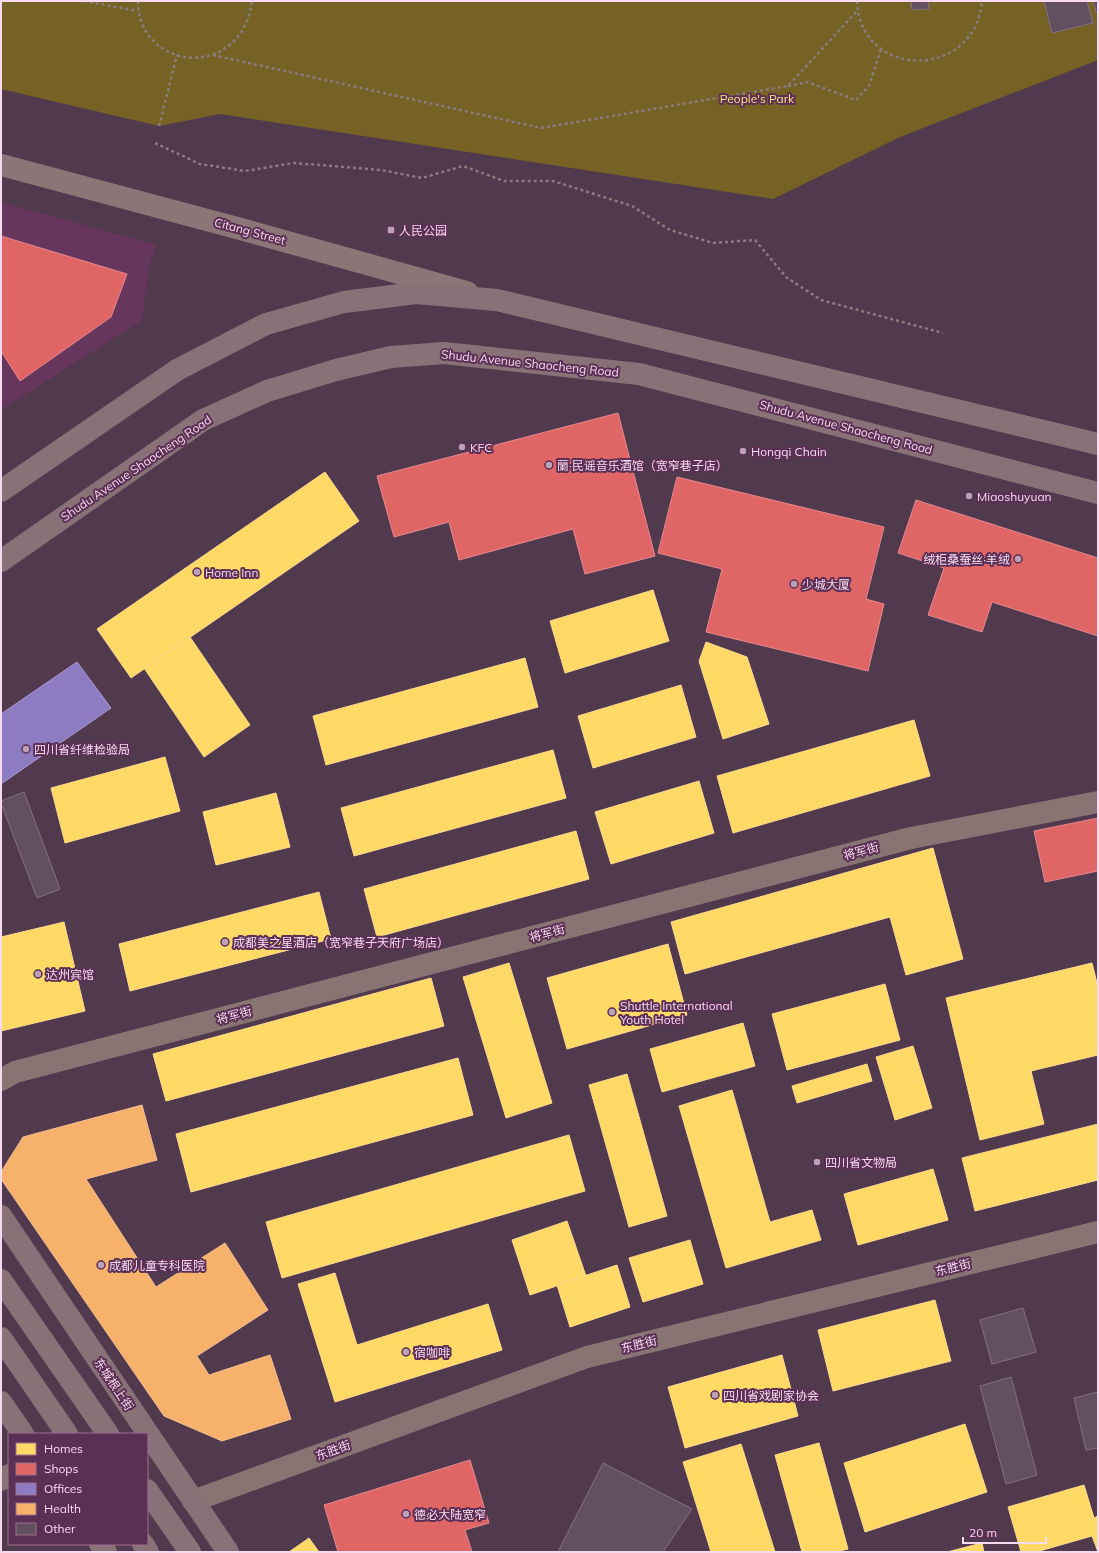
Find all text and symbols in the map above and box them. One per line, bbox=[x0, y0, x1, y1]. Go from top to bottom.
park label: People's Park bbox=[720, 91, 795, 106]
street label: Citang Street bbox=[213, 214, 287, 248]
place label: 人民公园 bbox=[399, 223, 447, 238]
marker: 人民公园 bbox=[386, 225, 396, 235]
street label: Shudu Avenue Shaocheng Road bbox=[440, 346, 620, 380]
street label: Shudu Avenue Shaocheng Road bbox=[758, 397, 934, 457]
street label: Shudu Avenue Shaocheng Road bbox=[58, 412, 214, 524]
place label: KFC bbox=[470, 440, 492, 455]
marker: KFC bbox=[457, 442, 467, 452]
place label: Hongqi Chain bbox=[751, 444, 827, 459]
marker: Hongqi Chain bbox=[738, 446, 748, 456]
place label: 蘭·民谣音乐酒馆（宽窄巷子店） bbox=[557, 458, 728, 473]
marker: 蘭·民谣音乐酒馆（宽窄巷子店） bbox=[544, 460, 554, 470]
place label: Miaoshuyuan bbox=[977, 489, 1052, 504]
marker: Miaoshuyuan bbox=[964, 491, 974, 501]
place label: 绒柜桑蚕丝·羊绒 bbox=[923, 552, 1010, 567]
marker: 绒柜桑蚕丝·羊绒 bbox=[1013, 554, 1023, 564]
place label: Home Inn bbox=[205, 565, 258, 580]
marker: Home Inn bbox=[192, 567, 202, 577]
place label: 少城大厦 bbox=[802, 577, 850, 592]
marker: 少城大厦 bbox=[789, 579, 799, 589]
place label: 四川省纤维检验局 bbox=[34, 742, 130, 757]
marker: 四川省纤维检验局 bbox=[21, 744, 31, 754]
street label: 将军街 bbox=[842, 839, 880, 863]
street label: 将军街 bbox=[528, 921, 566, 945]
place label: 成都美之星酒店（宽窄巷子天府广场店） bbox=[233, 935, 449, 950]
marker: 成都美之星酒店（宽窄巷子天府广场店） bbox=[220, 937, 230, 947]
place label: 达州宾馆 bbox=[46, 967, 94, 982]
marker: 达州宾馆 bbox=[33, 969, 43, 979]
place label: Shuttle International Youth Hotel bbox=[619, 998, 733, 1027]
street label: 将军街 bbox=[215, 1003, 253, 1027]
marker: Shuttle International Youth Hotel bbox=[607, 1007, 617, 1017]
place label: 四川省文物局 bbox=[825, 1155, 897, 1170]
marker: 四川省文物局 bbox=[812, 1157, 822, 1167]
street label: 东胜街 bbox=[934, 1255, 972, 1279]
place label: 成都儿童专科医院 bbox=[109, 1258, 205, 1273]
marker: 成都儿童专科医院 bbox=[96, 1260, 106, 1270]
street label: 东胜街 bbox=[620, 1332, 658, 1356]
place label: 宿咖啡 bbox=[414, 1345, 450, 1360]
marker: 宿咖啡 bbox=[401, 1347, 411, 1357]
street label: 东城根上街 bbox=[91, 1355, 137, 1413]
place label: 四川省戏剧家协会 bbox=[723, 1388, 819, 1403]
marker: 四川省戏剧家协会 bbox=[710, 1390, 720, 1400]
legend bbox=[8, 1433, 148, 1545]
street label: 东胜街 bbox=[314, 1437, 352, 1463]
text: Homes bbox=[44, 1441, 83, 1456]
text: Shops bbox=[44, 1461, 79, 1476]
text: Offices bbox=[44, 1481, 82, 1496]
text: Health bbox=[44, 1501, 81, 1516]
place label: 德必大陆宽窄 bbox=[414, 1507, 486, 1522]
marker: 德必大陆宽窄 bbox=[401, 1509, 411, 1519]
scale bar bbox=[963, 1519, 1046, 1545]
text: Other bbox=[44, 1521, 76, 1536]
text: 20 m bbox=[969, 1525, 997, 1540]

